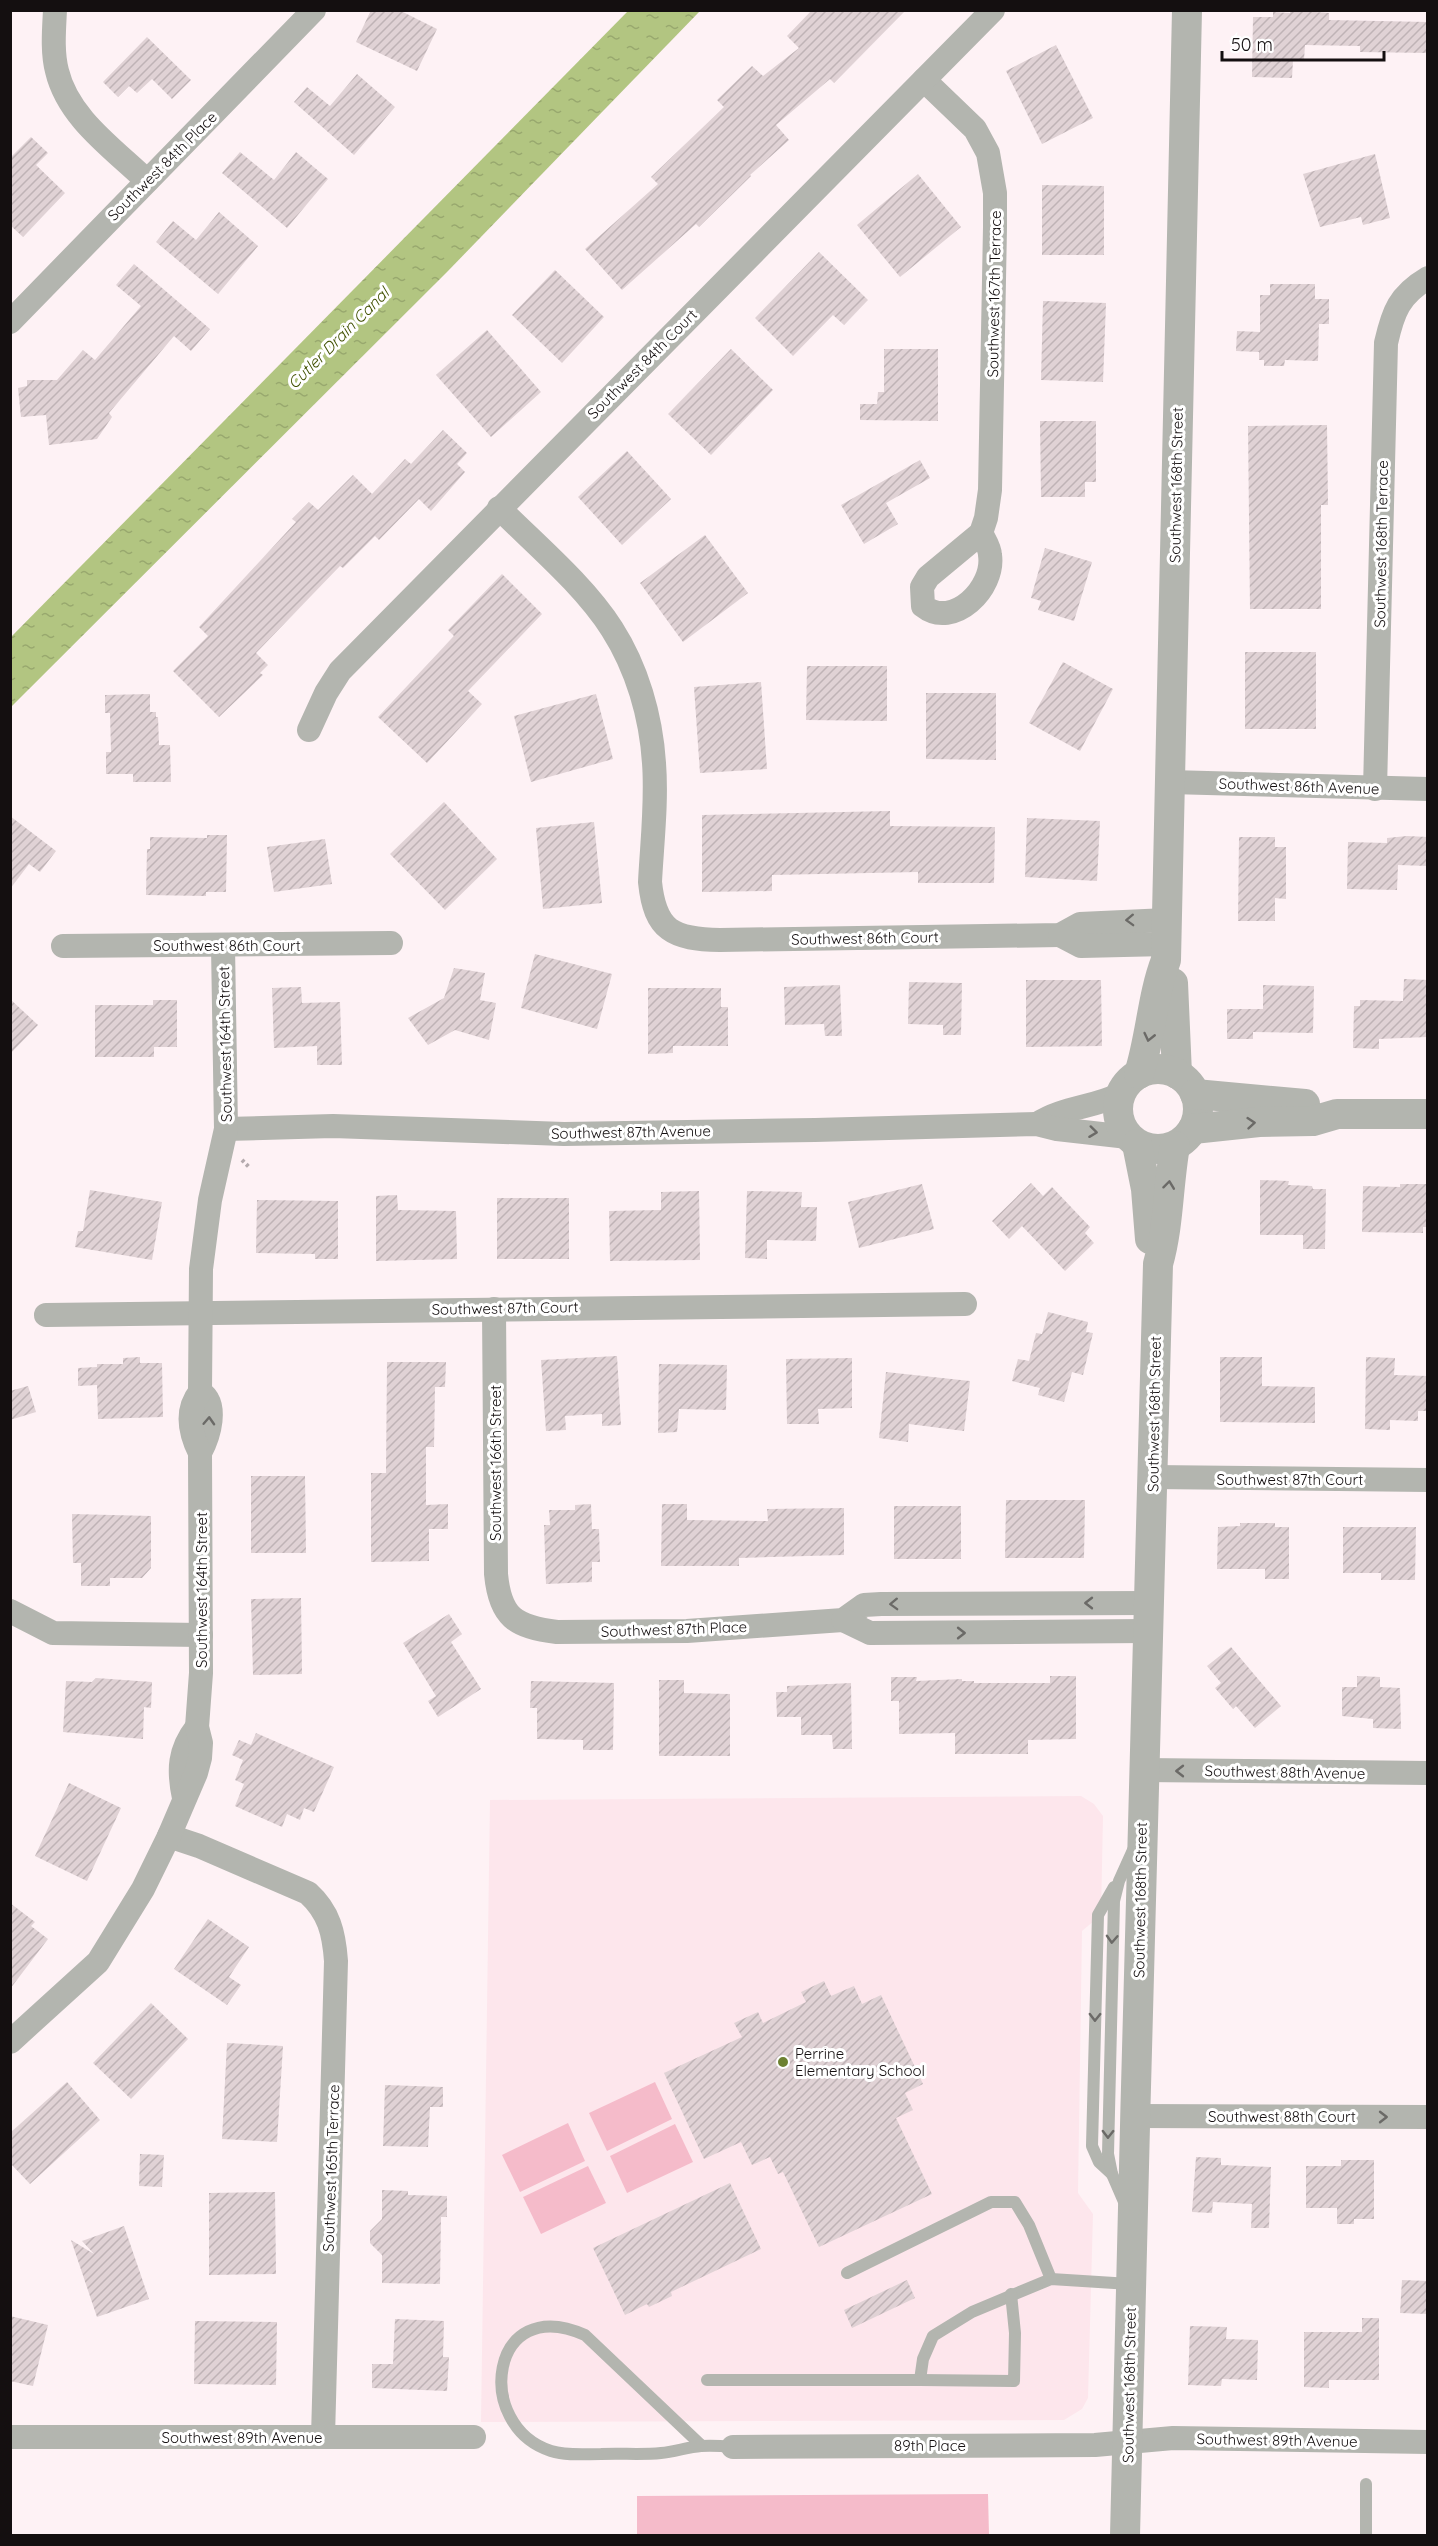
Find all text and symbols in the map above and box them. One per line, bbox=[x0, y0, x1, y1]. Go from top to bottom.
scale bar bbox=[1222, 24, 1384, 62]
text: 50 m bbox=[1231, 33, 1273, 56]
street label: Southwest 84th Place bbox=[103, 107, 221, 225]
street label: Southwest 167th Terrace bbox=[983, 210, 1005, 378]
water label: Cutler Drain Canal bbox=[283, 282, 394, 393]
street label: Southwest 84th Court bbox=[583, 305, 701, 423]
street label: Southwest 168th Street bbox=[1165, 407, 1187, 563]
street label: Southwest 168th Terrace bbox=[1370, 460, 1392, 628]
street label: Southwest 86th Avenue bbox=[1218, 774, 1380, 798]
one-way arrow bbox=[1125, 914, 1134, 927]
street label: Southwest 86th Court bbox=[791, 927, 939, 949]
street label: Southwest 86th Court bbox=[153, 936, 301, 955]
street label: Southwest 164th Street bbox=[214, 966, 236, 1122]
one-way arrow bbox=[1144, 1032, 1157, 1042]
one-way arrow bbox=[1246, 1117, 1255, 1130]
street label: Southwest 87th Avenue bbox=[551, 1121, 711, 1143]
one-way arrow bbox=[1088, 1125, 1098, 1137]
one-way arrow bbox=[1162, 1181, 1175, 1190]
street label: Southwest 87th Court bbox=[431, 1297, 579, 1319]
street label: Southwest 168th Street bbox=[1143, 1336, 1165, 1492]
street label: Southwest 166th Street bbox=[486, 1385, 505, 1541]
one-way arrow bbox=[203, 1417, 216, 1426]
street label: Southwest 87th Court bbox=[1217, 1470, 1363, 1489]
street label: Southwest 164th Street bbox=[192, 1512, 211, 1668]
one-way arrow bbox=[1084, 1597, 1093, 1609]
one-way arrow bbox=[889, 1598, 898, 1610]
street label: Southwest 87th Place bbox=[601, 1617, 747, 1641]
one-way arrow bbox=[956, 1627, 965, 1639]
street label: Southwest 88th Avenue bbox=[1204, 1761, 1366, 1783]
one-way arrow bbox=[1176, 1765, 1185, 1777]
street label: Southwest 168th Street bbox=[1129, 1822, 1151, 1978]
one-way arrow bbox=[1106, 1935, 1118, 1944]
one-way arrow bbox=[1089, 2013, 1101, 2022]
place label: Perrine Elementary School bbox=[795, 2044, 925, 2080]
marker: Perrine Elementary School bbox=[776, 2055, 790, 2069]
street label: Southwest 165th Terrace bbox=[319, 2084, 343, 2252]
street label: Southwest 88th Court bbox=[1208, 2107, 1356, 2126]
one-way arrow bbox=[1379, 2111, 1388, 2123]
one-way arrow bbox=[1102, 2130, 1114, 2139]
street label: Southwest 168th Street bbox=[1118, 2307, 1140, 2463]
street label: Southwest 89th Avenue bbox=[161, 2428, 323, 2447]
street label: Southwest 89th Avenue bbox=[1196, 2429, 1358, 2451]
street label: 89th Place bbox=[894, 2436, 966, 2455]

